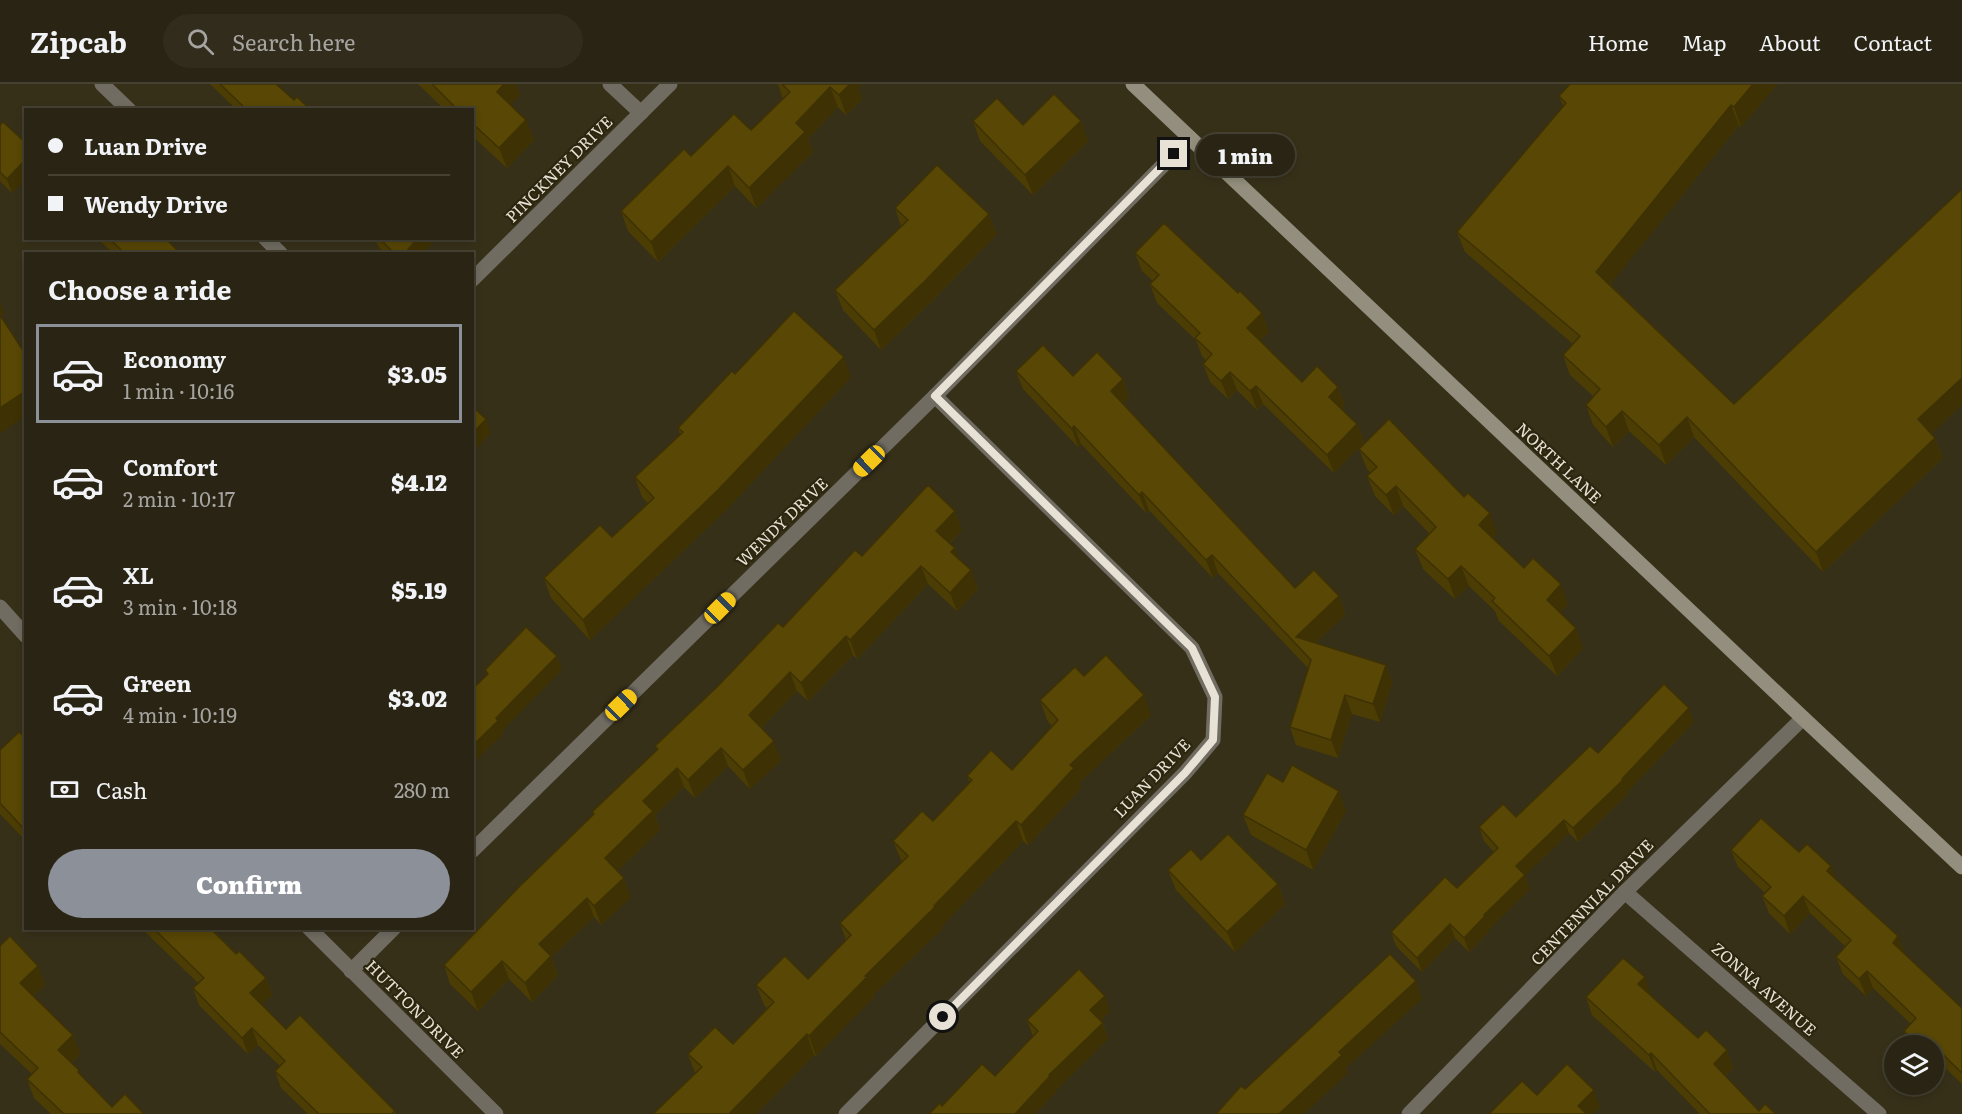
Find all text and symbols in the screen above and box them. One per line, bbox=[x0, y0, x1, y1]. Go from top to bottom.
search box bbox=[163, 14, 583, 68]
text: Zipcab bbox=[30, 20, 127, 62]
icon: search bbox=[184, 25, 217, 58]
text: Search here bbox=[232, 25, 355, 58]
text: Home bbox=[1588, 26, 1649, 57]
text: Map bbox=[1682, 26, 1726, 57]
text: About bbox=[1759, 26, 1821, 57]
text: Contact bbox=[1854, 26, 1932, 57]
street label: PINCKNEY DRIVE bbox=[499, 109, 617, 227]
text: Luan Drive bbox=[84, 129, 207, 162]
callout: 1 min bbox=[1195, 133, 1294, 175]
route end bbox=[1160, 140, 1187, 167]
text: 1 min bbox=[1218, 140, 1273, 170]
text: Wendy Drive bbox=[84, 187, 228, 220]
text: Choose a ride bbox=[48, 268, 231, 308]
text: Economy bbox=[123, 342, 226, 375]
icon: car bbox=[51, 347, 105, 401]
text: $3.05 bbox=[388, 357, 447, 390]
text: 1 min · 10:16 bbox=[123, 375, 234, 405]
street label: NORTH LANE bbox=[1511, 416, 1608, 508]
car bbox=[850, 442, 888, 480]
text: Comfort bbox=[123, 450, 218, 483]
icon: car bbox=[51, 455, 105, 509]
text: $4.12 bbox=[391, 465, 447, 498]
street label: WENDY DRIVE bbox=[730, 471, 833, 571]
text: 2 min · 10:17 bbox=[123, 483, 235, 513]
text: XL bbox=[123, 558, 154, 591]
icon: car bbox=[51, 563, 105, 617]
text: $5.19 bbox=[391, 573, 447, 606]
car bbox=[701, 589, 739, 627]
text: 3 min · 10:18 bbox=[123, 591, 237, 621]
text: Green bbox=[123, 666, 192, 699]
icon: car bbox=[51, 671, 105, 725]
text: $3.02 bbox=[388, 681, 447, 714]
car bbox=[602, 686, 640, 724]
text: 4 min · 10:19 bbox=[123, 699, 237, 729]
street label: LUAN DRIVE bbox=[1107, 732, 1195, 822]
icon: cash bbox=[48, 773, 81, 806]
text: Cash bbox=[96, 773, 147, 806]
text: 280 m bbox=[394, 774, 450, 804]
street label: CENTENNIAL DRIVE bbox=[1524, 833, 1658, 970]
button: Confirm bbox=[48, 849, 450, 918]
street label: ZONNA AVENUE bbox=[1707, 936, 1822, 1041]
street label: HUTTON DRIVE bbox=[361, 954, 470, 1063]
route start bbox=[929, 1003, 956, 1030]
map controls bbox=[1884, 1035, 1944, 1095]
button: layers bbox=[1884, 1035, 1944, 1095]

